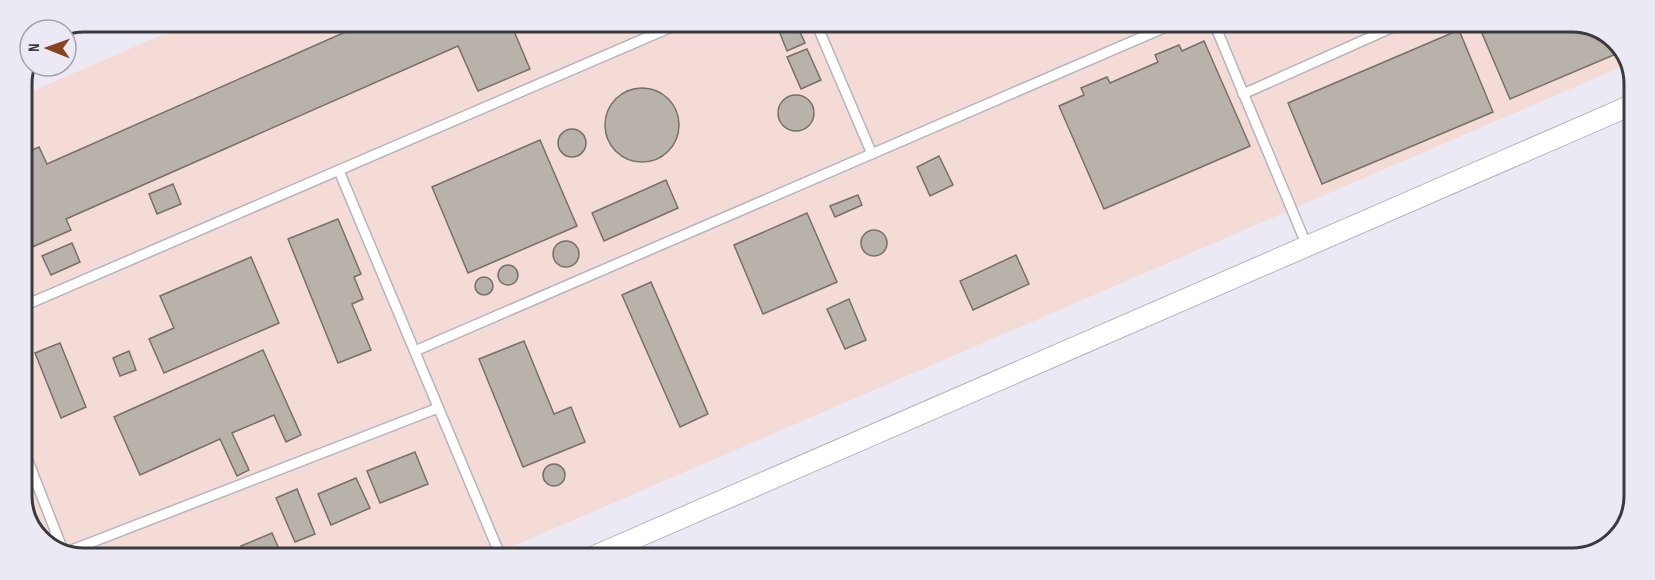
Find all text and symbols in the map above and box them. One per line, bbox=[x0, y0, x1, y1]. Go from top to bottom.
north arrow bbox=[18, 18, 78, 78]
text: N bbox=[25, 43, 44, 52]

